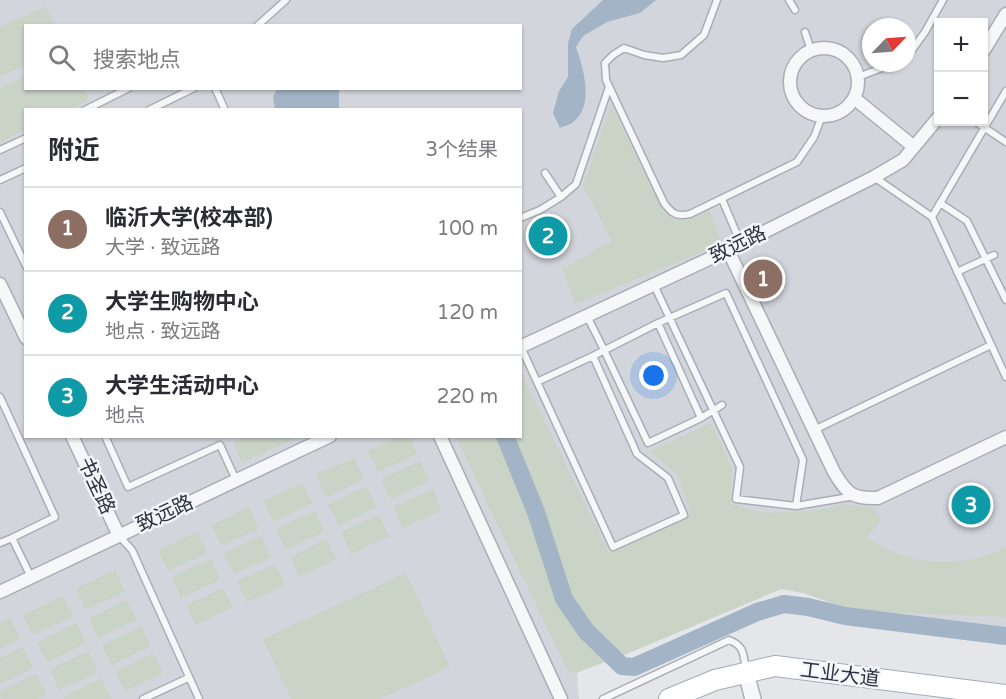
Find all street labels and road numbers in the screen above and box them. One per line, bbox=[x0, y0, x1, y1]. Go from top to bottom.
street label: 致远路 bbox=[706, 221, 770, 269]
street label: 书圣路 bbox=[72, 454, 120, 518]
street label: 致远路 bbox=[133, 490, 197, 538]
street label: 工业大道 bbox=[799, 658, 881, 692]

